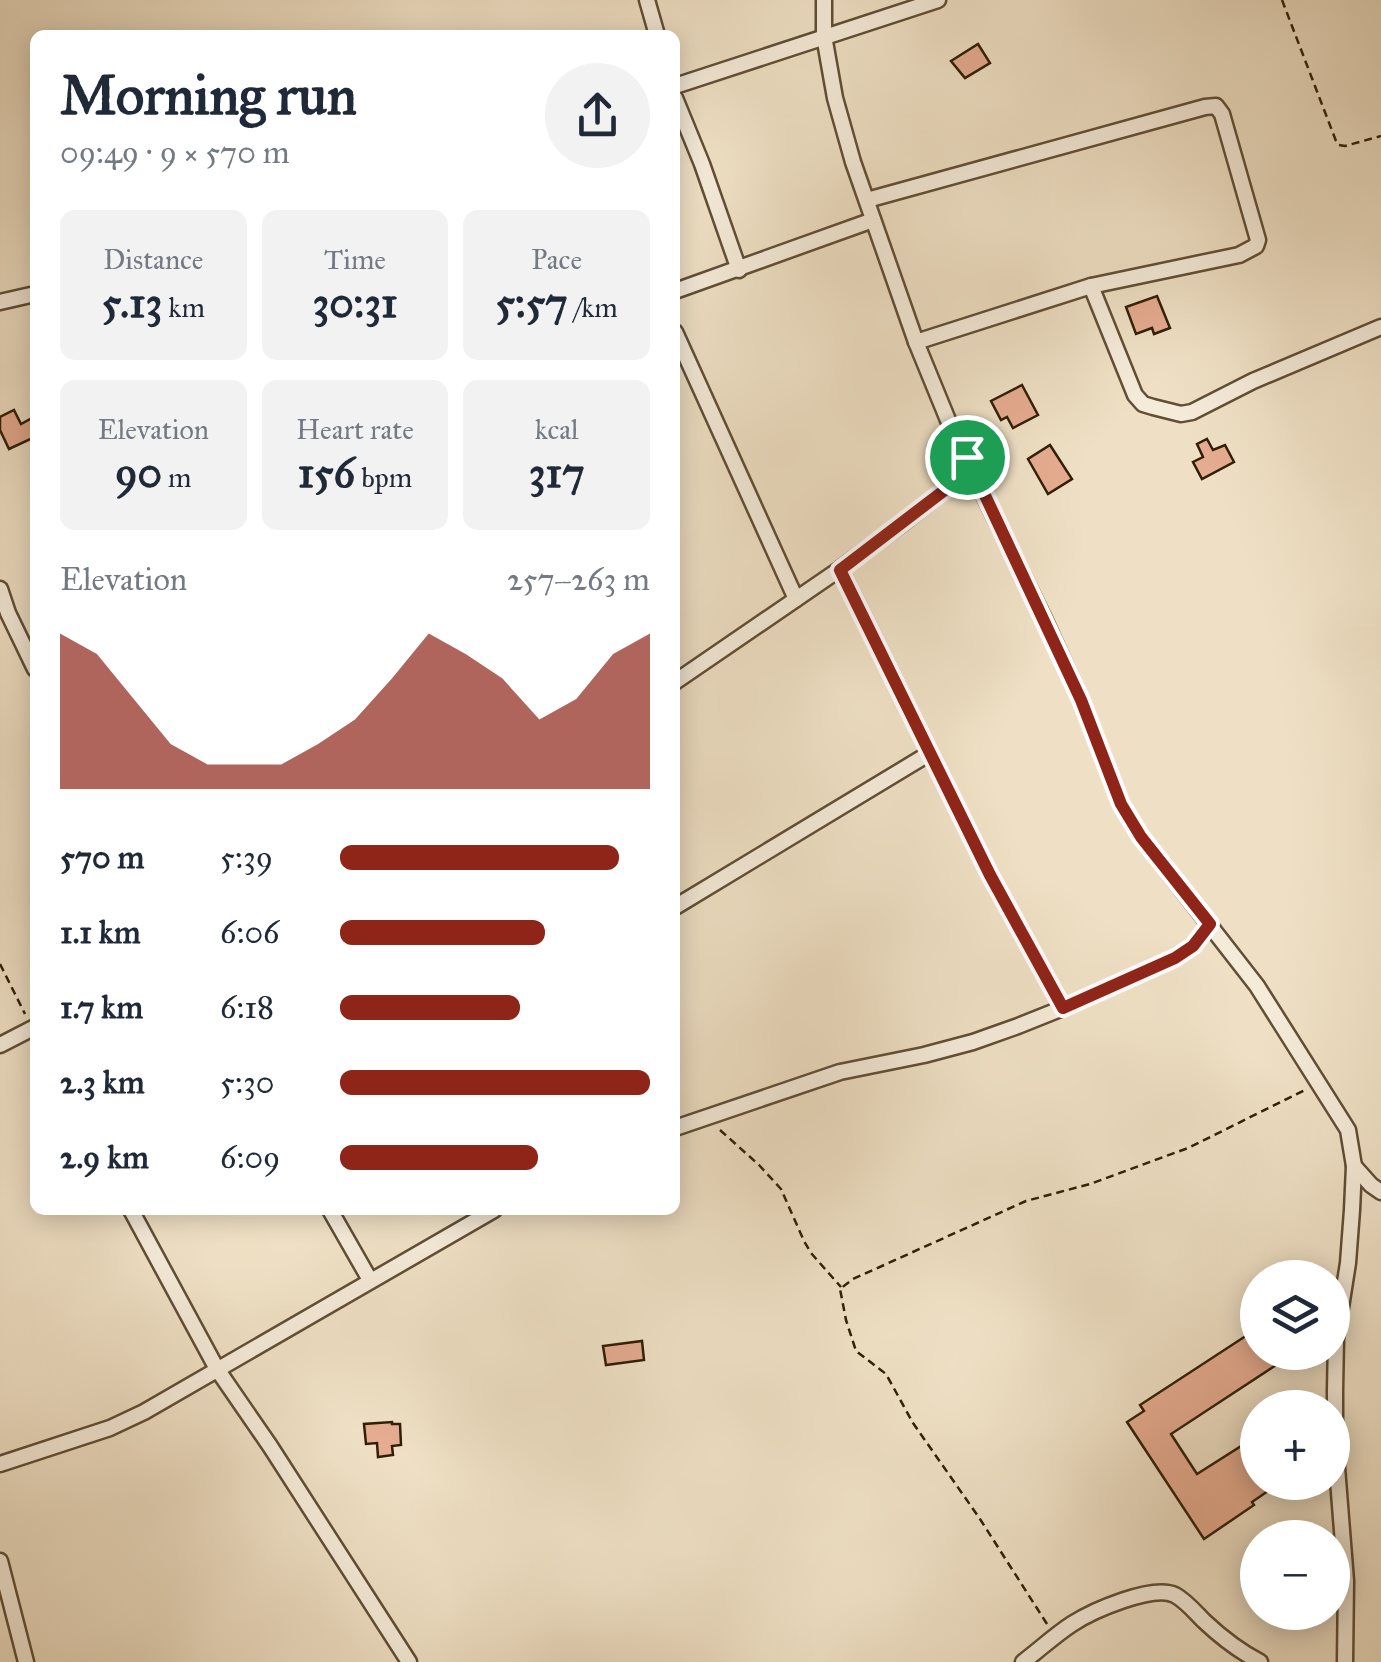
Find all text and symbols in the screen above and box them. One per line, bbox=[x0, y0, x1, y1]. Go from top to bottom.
text: Morning run bbox=[60, 62, 357, 129]
button: share bbox=[545, 63, 650, 168]
text: 09:49 · 9 × 570 m bbox=[60, 133, 290, 172]
text: Distance bbox=[103, 242, 204, 277]
text: Time bbox=[324, 242, 386, 277]
text: Pace bbox=[531, 242, 582, 277]
text: 5.13 bbox=[102, 277, 162, 329]
text: 30:31 bbox=[312, 277, 398, 329]
text: 5:57 bbox=[496, 277, 568, 329]
text: km bbox=[162, 290, 205, 325]
text: /km bbox=[568, 290, 618, 325]
text: Elevation bbox=[98, 412, 209, 447]
text: Heart rate bbox=[296, 412, 414, 447]
text: kcal bbox=[535, 412, 579, 447]
pin bbox=[925, 415, 1010, 500]
icon: arrive bbox=[940, 430, 995, 485]
text: 90 bbox=[115, 447, 162, 499]
text: 156 bbox=[298, 447, 355, 499]
text: 317 bbox=[529, 447, 585, 499]
text: m bbox=[162, 460, 192, 495]
text: bpm bbox=[355, 460, 412, 495]
text: Elevation bbox=[60, 560, 187, 599]
text: 257–263 m bbox=[507, 560, 650, 599]
text: 570 m bbox=[60, 838, 144, 877]
text: 5:39 bbox=[220, 838, 273, 877]
text: 1.1 km bbox=[60, 913, 141, 952]
text: 6:06 bbox=[220, 913, 280, 952]
text: 1.7 km bbox=[60, 988, 143, 1027]
text: 6:18 bbox=[220, 988, 274, 1027]
text: 2.3 km bbox=[60, 1063, 145, 1102]
text: 5:30 bbox=[220, 1063, 274, 1102]
text: 2.9 km bbox=[60, 1138, 149, 1177]
text: 6:09 bbox=[220, 1138, 280, 1177]
map controls bbox=[1240, 1260, 1350, 1630]
button: layers bbox=[1240, 1260, 1350, 1370]
button: + bbox=[1240, 1390, 1350, 1500]
button: − bbox=[1240, 1520, 1350, 1630]

